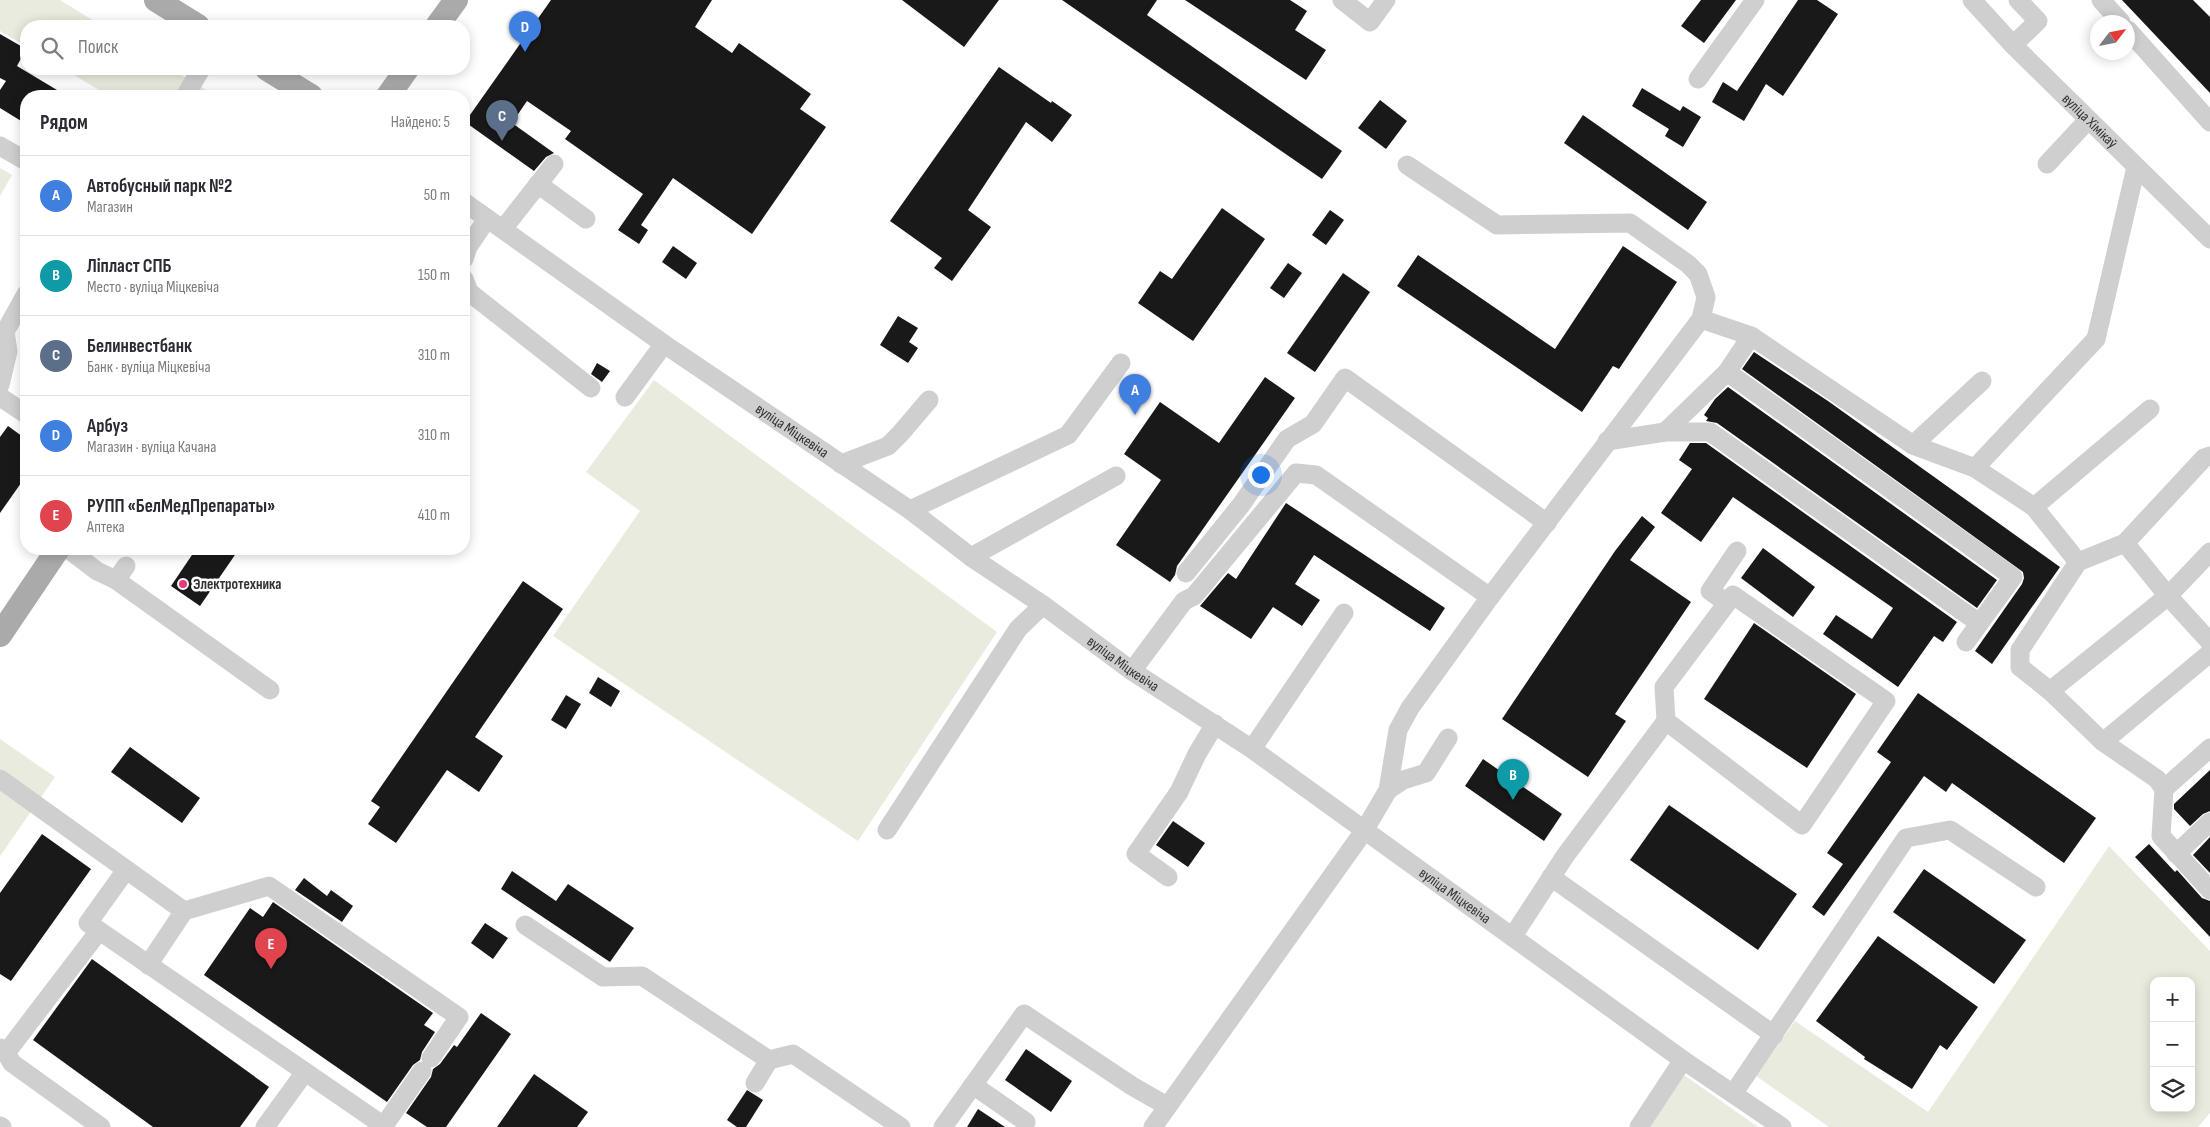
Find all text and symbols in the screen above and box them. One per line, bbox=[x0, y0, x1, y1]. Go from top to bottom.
pin: D bbox=[509, 11, 541, 52]
north arrow bbox=[2090, 15, 2135, 60]
search box bbox=[20, 20, 470, 75]
icon: search bbox=[38, 34, 66, 62]
text: Поиск bbox=[78, 36, 118, 59]
street label: вуліца Хімікаў bbox=[2058, 89, 2122, 153]
pin: C bbox=[486, 100, 518, 141]
text: Рядом bbox=[40, 110, 88, 135]
text: Найдено: 5 bbox=[391, 113, 450, 132]
text: Автобусный парк №2 bbox=[87, 175, 232, 198]
text: A bbox=[52, 186, 60, 205]
text: 50 m bbox=[424, 186, 450, 205]
text: Магазин bbox=[87, 198, 133, 217]
text: Ліпласт СПБ bbox=[87, 255, 172, 278]
text: B bbox=[52, 266, 60, 285]
text: 150 m bbox=[418, 266, 450, 285]
text: Место · вуліца Міцкевіча bbox=[87, 278, 219, 297]
text: Белинвестбанк bbox=[87, 335, 192, 358]
text: C bbox=[52, 346, 60, 365]
text: 310 m bbox=[418, 346, 450, 365]
text: Банк · вуліца Міцкевіча bbox=[87, 358, 211, 377]
pin: A bbox=[1119, 374, 1151, 415]
street label: вуліца Міцкевіча bbox=[752, 399, 833, 462]
text: Арбуз bbox=[87, 415, 128, 438]
text: D bbox=[52, 426, 60, 445]
text: 310 m bbox=[418, 426, 450, 445]
text: Магазин · вуліца Качана bbox=[87, 438, 216, 457]
your location bbox=[1248, 462, 1274, 488]
text: РУПП «БелМедПрепараты» bbox=[87, 495, 275, 518]
text: E bbox=[53, 506, 59, 525]
text: 410 m bbox=[418, 506, 450, 525]
text: Аптека bbox=[87, 518, 125, 537]
place label: Электротехника bbox=[193, 575, 281, 594]
marker: Электротехника bbox=[177, 578, 189, 590]
street label: вуліца Міцкевіча bbox=[1083, 632, 1163, 696]
pin: B bbox=[1497, 759, 1529, 800]
street label: вуліца Міцкевіча bbox=[1415, 863, 1495, 928]
pin: E bbox=[255, 928, 287, 969]
map controls bbox=[2150, 977, 2195, 1112]
button: + bbox=[2150, 977, 2195, 1022]
button: − bbox=[2150, 1022, 2195, 1067]
button: layers bbox=[2150, 1067, 2195, 1112]

